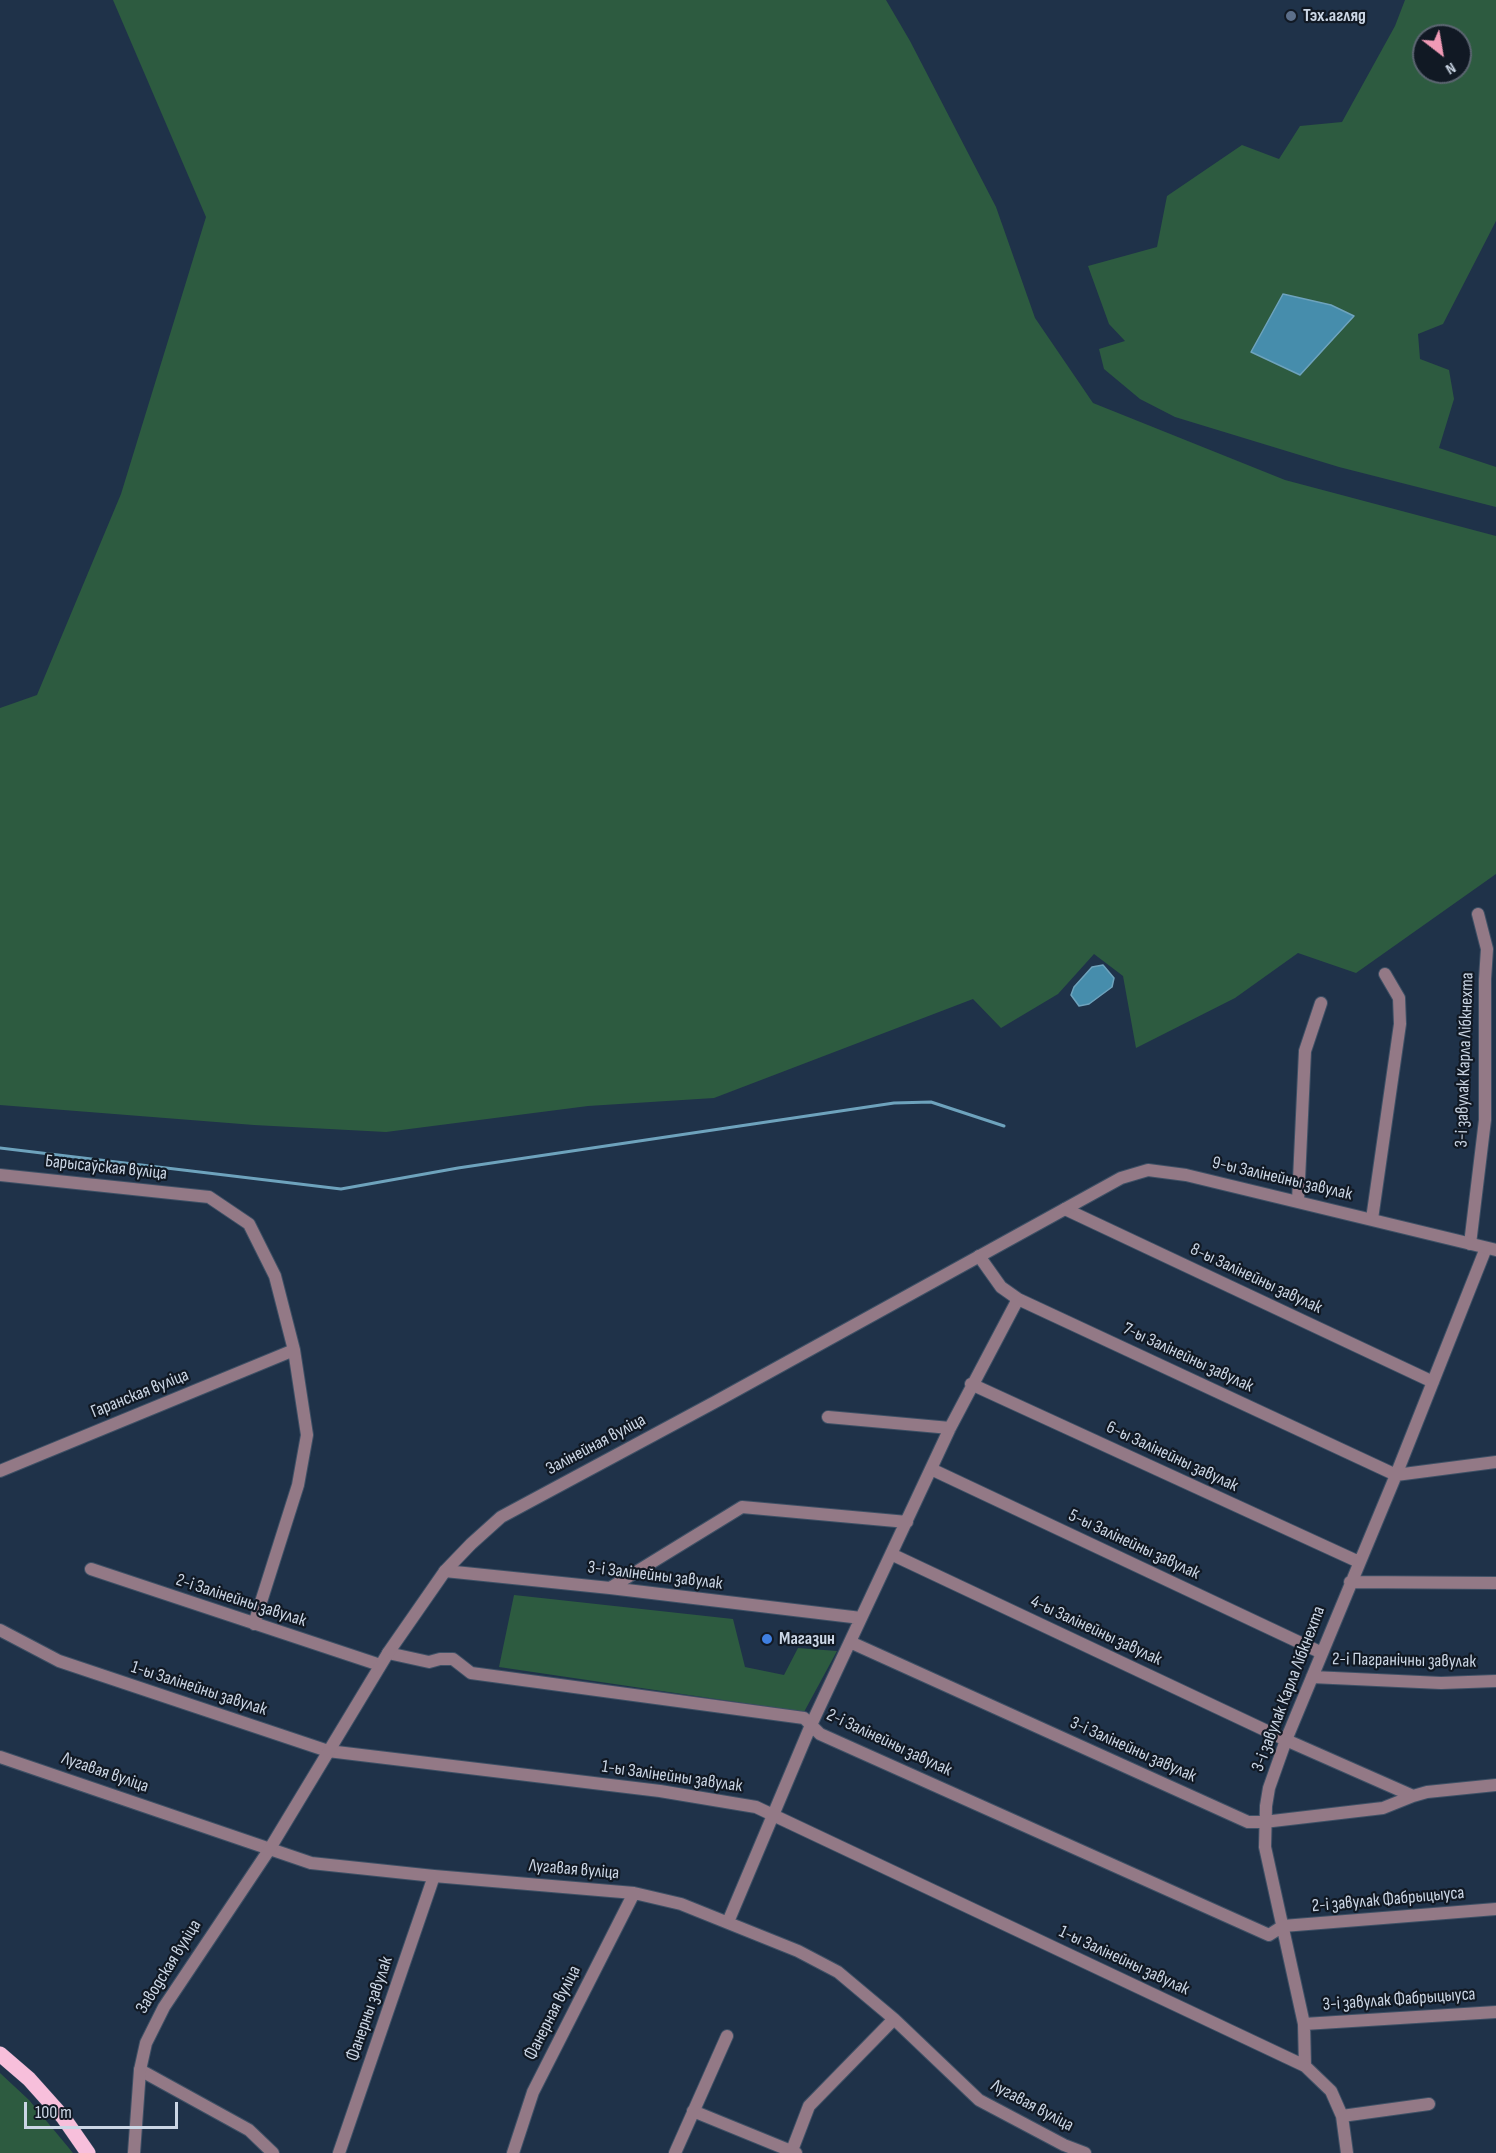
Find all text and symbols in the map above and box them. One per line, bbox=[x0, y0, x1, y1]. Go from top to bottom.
place label: Тэх.агляд bbox=[1303, 5, 1366, 27]
marker: Тэх.агляд bbox=[1284, 9, 1298, 23]
north arrow bbox=[1412, 24, 1472, 84]
text: N bbox=[1442, 58, 1459, 78]
street label: 3-і завулак Карла Лібкнехта bbox=[1451, 972, 1479, 1148]
street label: Барысаўская вуліца bbox=[44, 1151, 168, 1185]
street label: 9-ы Залінейны завулак bbox=[1210, 1152, 1354, 1206]
street label: 8-ы Залінейны завулак bbox=[1187, 1239, 1325, 1319]
street label: 7-ы Залінейны завулак bbox=[1119, 1318, 1257, 1398]
street label: Гаранская вуліца bbox=[88, 1365, 192, 1423]
street label: Залінейная вуліца bbox=[542, 1410, 650, 1480]
street label: 6-ы Залінейны завулак bbox=[1103, 1417, 1241, 1497]
street label: 5-ы Залінейны завулак bbox=[1065, 1505, 1203, 1585]
street label: 3-і Залінейны завулак bbox=[586, 1557, 724, 1595]
street label: 2-і Залінейны завулак bbox=[173, 1570, 309, 1632]
street label: 4-ы Залінейны завулак bbox=[1027, 1591, 1165, 1671]
street label: 3-і завулак Карла Лібкнехта bbox=[1248, 1603, 1330, 1775]
place label: Магазин bbox=[779, 1628, 835, 1650]
marker: Магазин bbox=[760, 1632, 774, 1646]
street label: 2-і Пагранічны завулак bbox=[1332, 1649, 1476, 1673]
street label: 1-ы Залінейны завулак bbox=[128, 1657, 270, 1721]
street label: 2-і Залінейны завулак bbox=[823, 1705, 955, 1781]
street label: 3-і Залінейны завулак bbox=[1067, 1713, 1199, 1787]
street label: Лугавая вуліца bbox=[59, 1748, 151, 1798]
street label: 1-ы Залінейны завулак bbox=[600, 1756, 744, 1798]
street label: Лугавая вуліца bbox=[528, 1855, 620, 1885]
street label: 2-і завулак Фабрыцыуса bbox=[1311, 1883, 1465, 1917]
street label: Заводская вуліца bbox=[132, 1916, 206, 2018]
street label: 1-ы Залінейны завулак bbox=[1055, 1921, 1193, 2001]
street label: Фанерны завулак bbox=[342, 1954, 398, 2064]
street label: Фанерная вуліца bbox=[520, 1962, 586, 2064]
street label: 3-і завулак Фабрыцыуса bbox=[1322, 1984, 1476, 2016]
street label: Лугавая вуліца bbox=[987, 2075, 1077, 2137]
scale bar bbox=[27, 2090, 182, 2128]
text: 100 m bbox=[35, 2102, 72, 2123]

